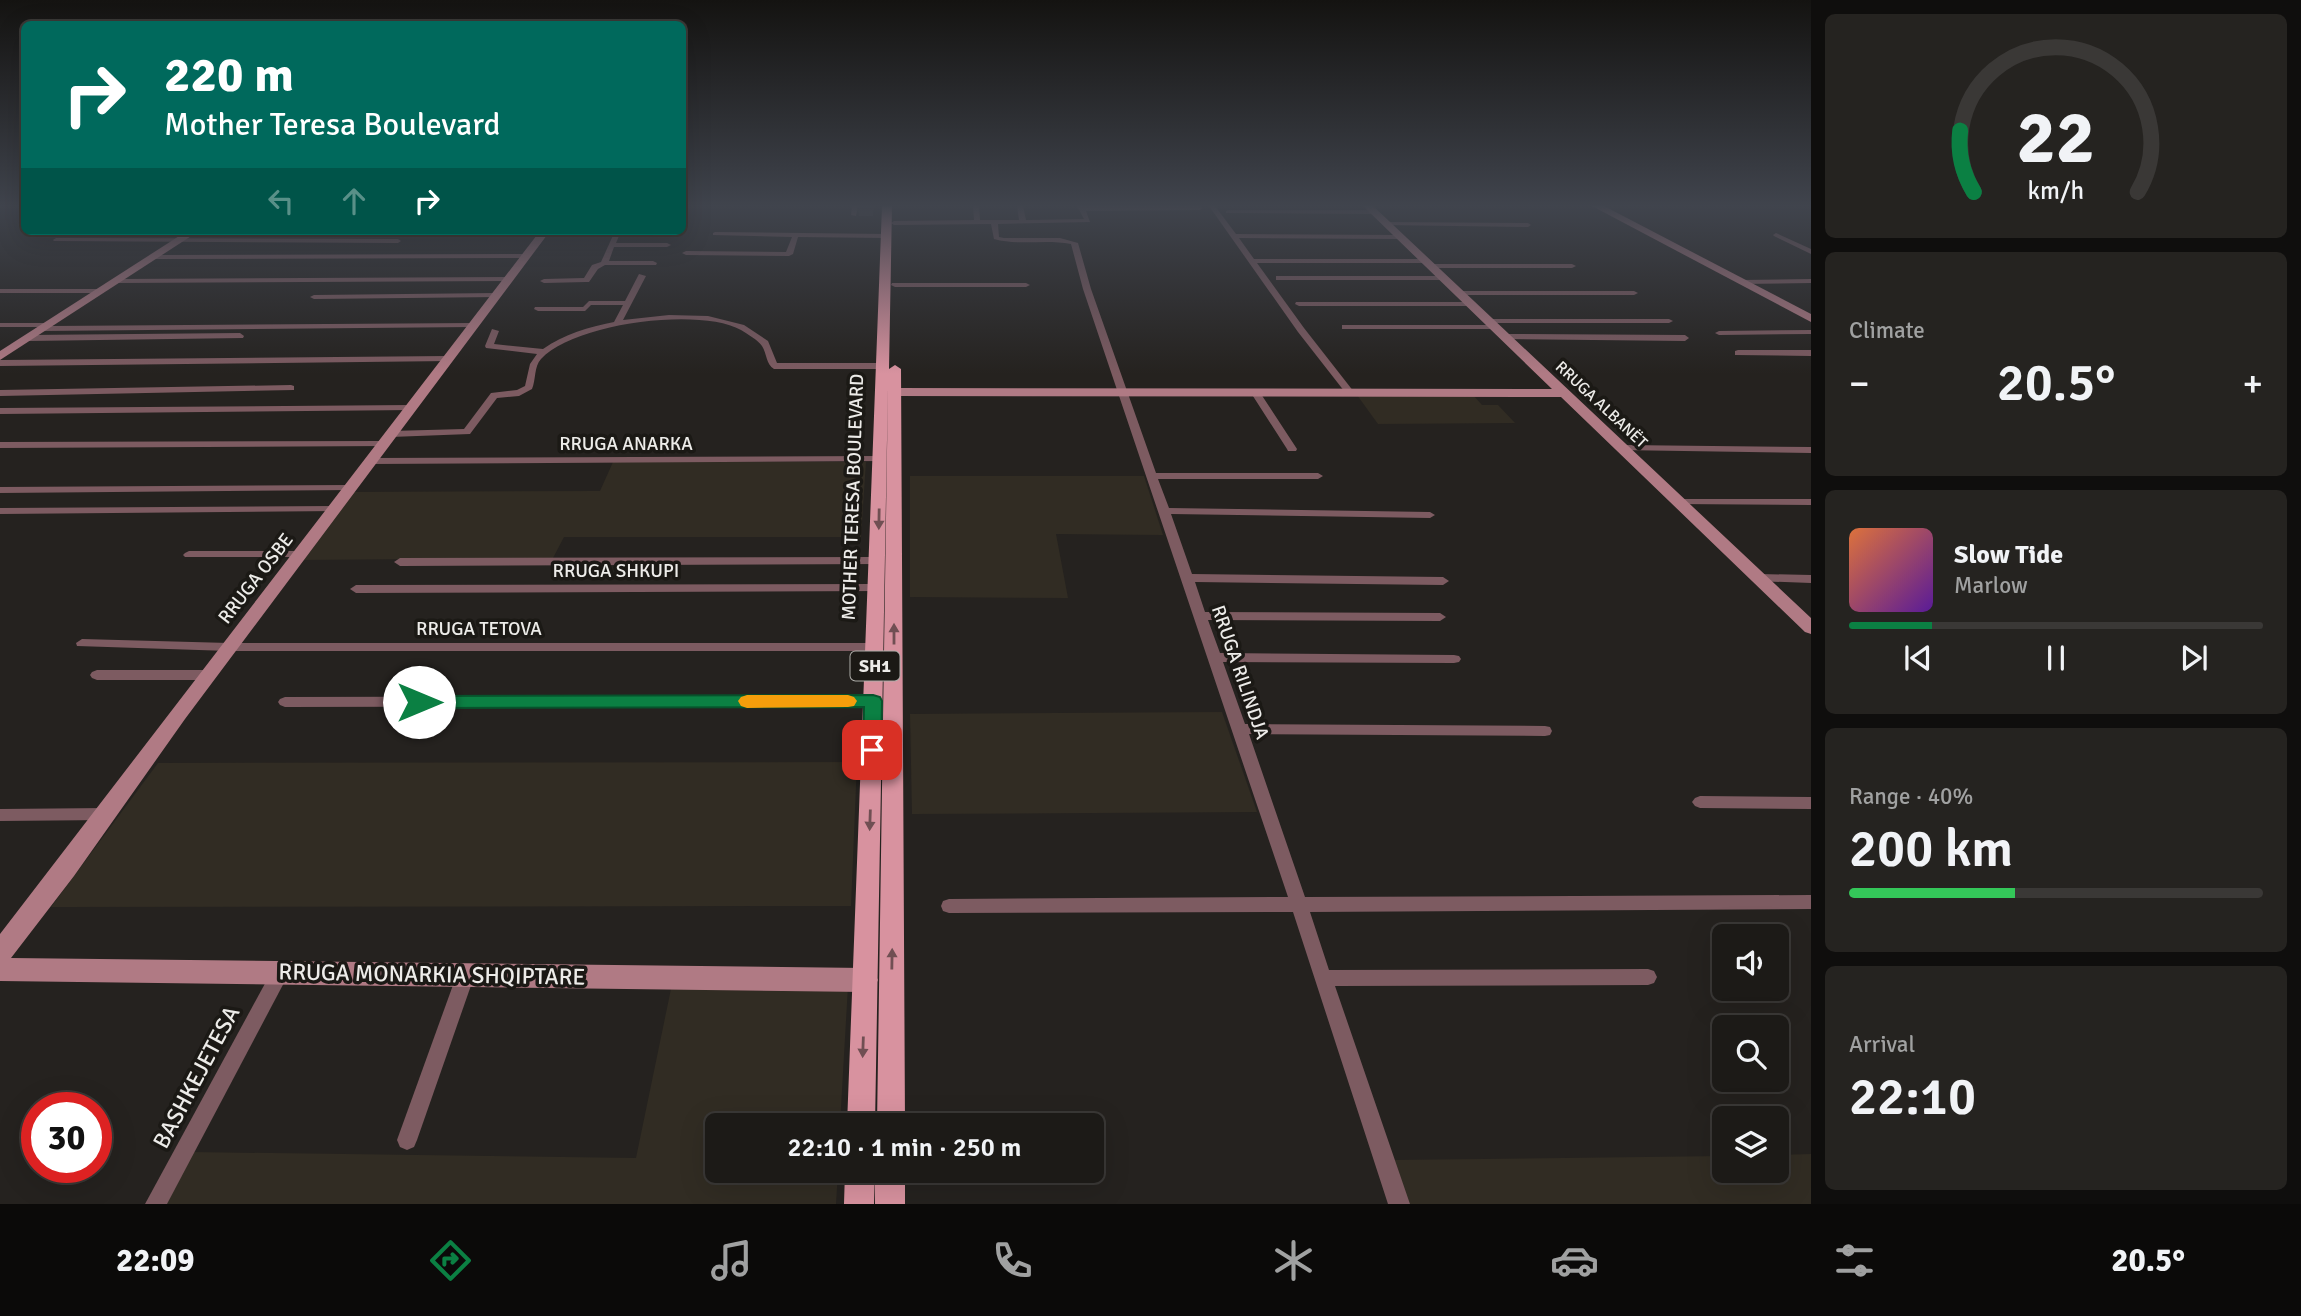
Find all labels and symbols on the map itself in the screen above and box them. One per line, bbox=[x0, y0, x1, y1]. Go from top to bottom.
street label: RRUGA ALBANËT bbox=[1551, 357, 1652, 453]
street label: MOTHER TERESA BOULEVARD bbox=[837, 373, 869, 621]
street label: RRUGA ANARKA bbox=[559, 432, 693, 456]
one-way arrow bbox=[874, 508, 885, 530]
street label: RRUGA OSBE bbox=[213, 529, 299, 629]
street label: RRUGA SHKUPI bbox=[553, 559, 679, 583]
street label: RRUGA RILINDJA bbox=[1206, 602, 1274, 743]
street label: RRUGA TETOVA bbox=[416, 617, 542, 641]
one-way arrow bbox=[888, 622, 900, 644]
road number: SH1 bbox=[850, 652, 900, 680]
position arrow bbox=[382, 665, 456, 739]
pin bbox=[842, 720, 902, 780]
one-way arrow bbox=[864, 809, 875, 831]
one-way arrow bbox=[886, 948, 898, 970]
street label: RRUGA MONARKIA SHQIPTARE bbox=[278, 957, 586, 992]
street label: BASHKEJETESA bbox=[147, 1001, 246, 1154]
one-way arrow bbox=[857, 1037, 869, 1059]
speed limit sign: 30 bbox=[21, 1092, 112, 1183]

